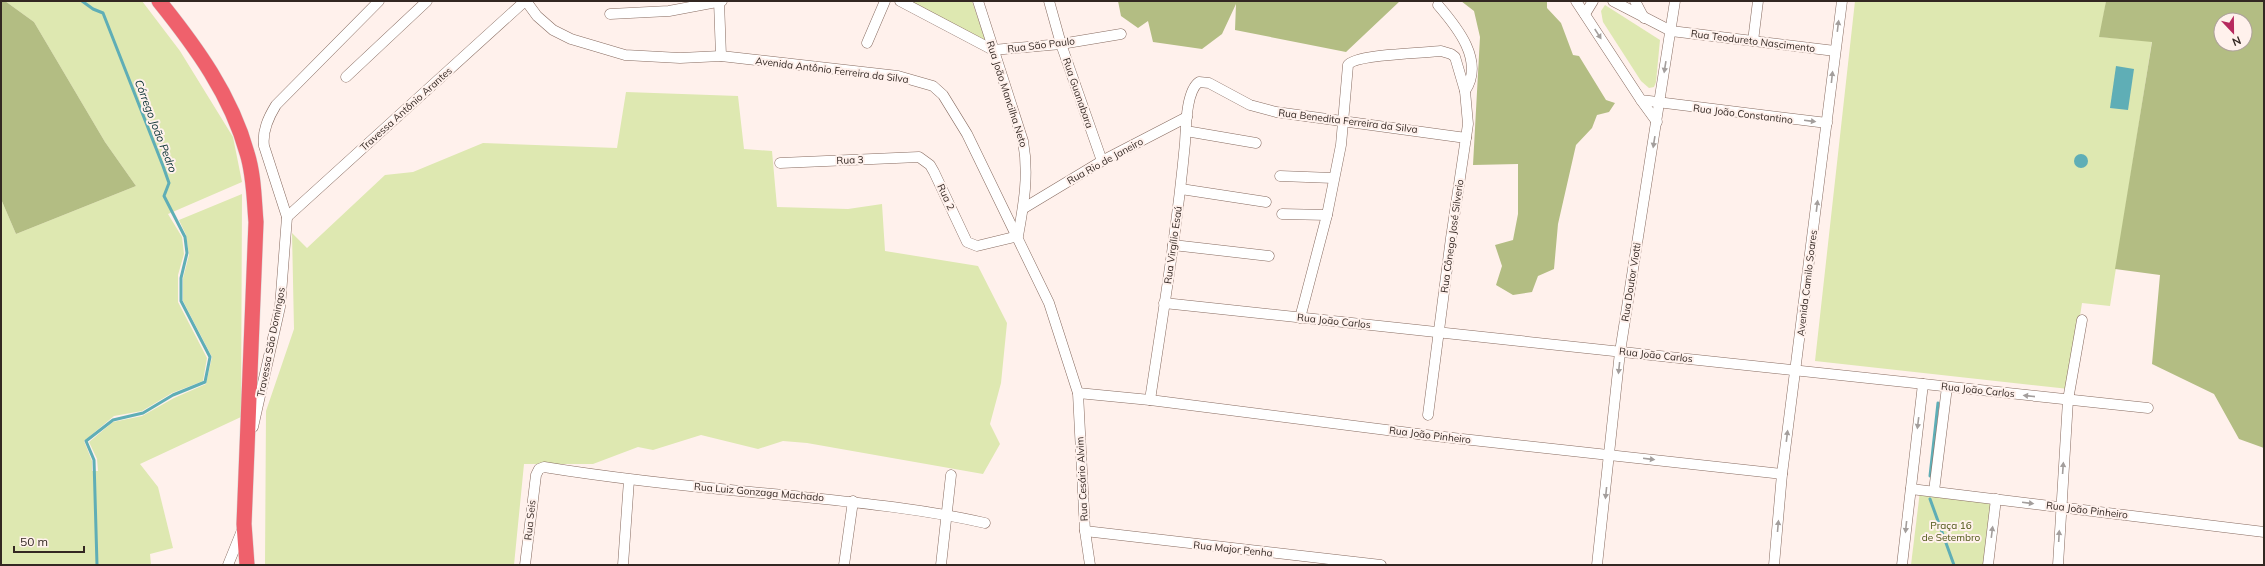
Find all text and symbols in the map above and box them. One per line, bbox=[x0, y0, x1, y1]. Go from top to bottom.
north arrow bbox=[2213, 12, 2253, 52]
one-way arrow bbox=[1835, 20, 1841, 32]
street label: Rua Teodureto Nascimento bbox=[1690, 27, 1816, 55]
one-way arrow bbox=[1594, 28, 1602, 39]
text: N bbox=[2230, 33, 2243, 49]
street label: Rua São Paulo bbox=[1006, 34, 1076, 56]
street label: Rua João Mancilha Neto bbox=[984, 39, 1030, 149]
street label: Avenida Antônio Ferreira da Silva bbox=[755, 54, 909, 86]
street label: Rua Guanabara bbox=[1060, 56, 1096, 130]
one-way arrow bbox=[1662, 61, 1668, 74]
street label: Travessa Antônio Arantes bbox=[357, 64, 455, 154]
one-way arrow bbox=[1829, 71, 1836, 83]
water label: Córrego João Pedro bbox=[132, 78, 180, 174]
street label: Rua João Constantino bbox=[1692, 101, 1794, 127]
street label: Rua Benedita Ferreira da Silva bbox=[1278, 106, 1418, 136]
one-way arrow bbox=[1803, 118, 1816, 124]
street label: Rua Rio de Janeiro bbox=[1065, 135, 1146, 187]
one-way arrow bbox=[1651, 136, 1657, 149]
street label: Rua 3 bbox=[836, 153, 864, 167]
street label: Rua Cônego José Silverio bbox=[1438, 178, 1466, 294]
street label: Rua 2 bbox=[934, 182, 958, 212]
one-way arrow bbox=[1813, 200, 1820, 212]
street label: Rua Virgílio Esaú bbox=[1161, 205, 1185, 285]
street label: Avenida Camilo Soares bbox=[1794, 229, 1820, 337]
street label: Rua Doutor Viotti bbox=[1618, 242, 1644, 322]
street label: Travessa São Domingos bbox=[254, 286, 288, 398]
street label: Rua João Carlos bbox=[1297, 311, 1372, 331]
street label: Rua João Carlos bbox=[1619, 345, 1694, 365]
one-way arrow bbox=[1615, 362, 1622, 374]
street label: Rua João Carlos bbox=[1941, 380, 2016, 400]
one-way arrow bbox=[2023, 393, 2035, 399]
one-way arrow bbox=[1915, 417, 1921, 429]
street label: Rua João Pinheiro bbox=[1388, 424, 1472, 447]
one-way arrow bbox=[1784, 430, 1790, 442]
street label: Rua Cesário Alvim bbox=[1073, 436, 1091, 522]
one-way arrow bbox=[1643, 455, 1655, 462]
one-way arrow bbox=[2060, 462, 2067, 474]
street label: Rua Luiz Gonzaga Machado bbox=[693, 480, 825, 504]
one-way arrow bbox=[1603, 487, 1609, 499]
street label: Rua Seis bbox=[521, 499, 539, 541]
street label: Rua João Pinheiro bbox=[2045, 499, 2129, 522]
one-way arrow bbox=[2022, 500, 2034, 506]
park label: Praça 16 de Setembro bbox=[1922, 519, 1981, 544]
one-way arrow bbox=[1774, 520, 1781, 532]
one-way arrow bbox=[1903, 521, 1909, 533]
one-way arrow bbox=[1989, 526, 1995, 538]
scale bar bbox=[14, 528, 84, 554]
one-way arrow bbox=[2056, 529, 2062, 542]
text: 50 m bbox=[20, 534, 48, 549]
street label: Rua Major Penha bbox=[1193, 538, 1273, 560]

